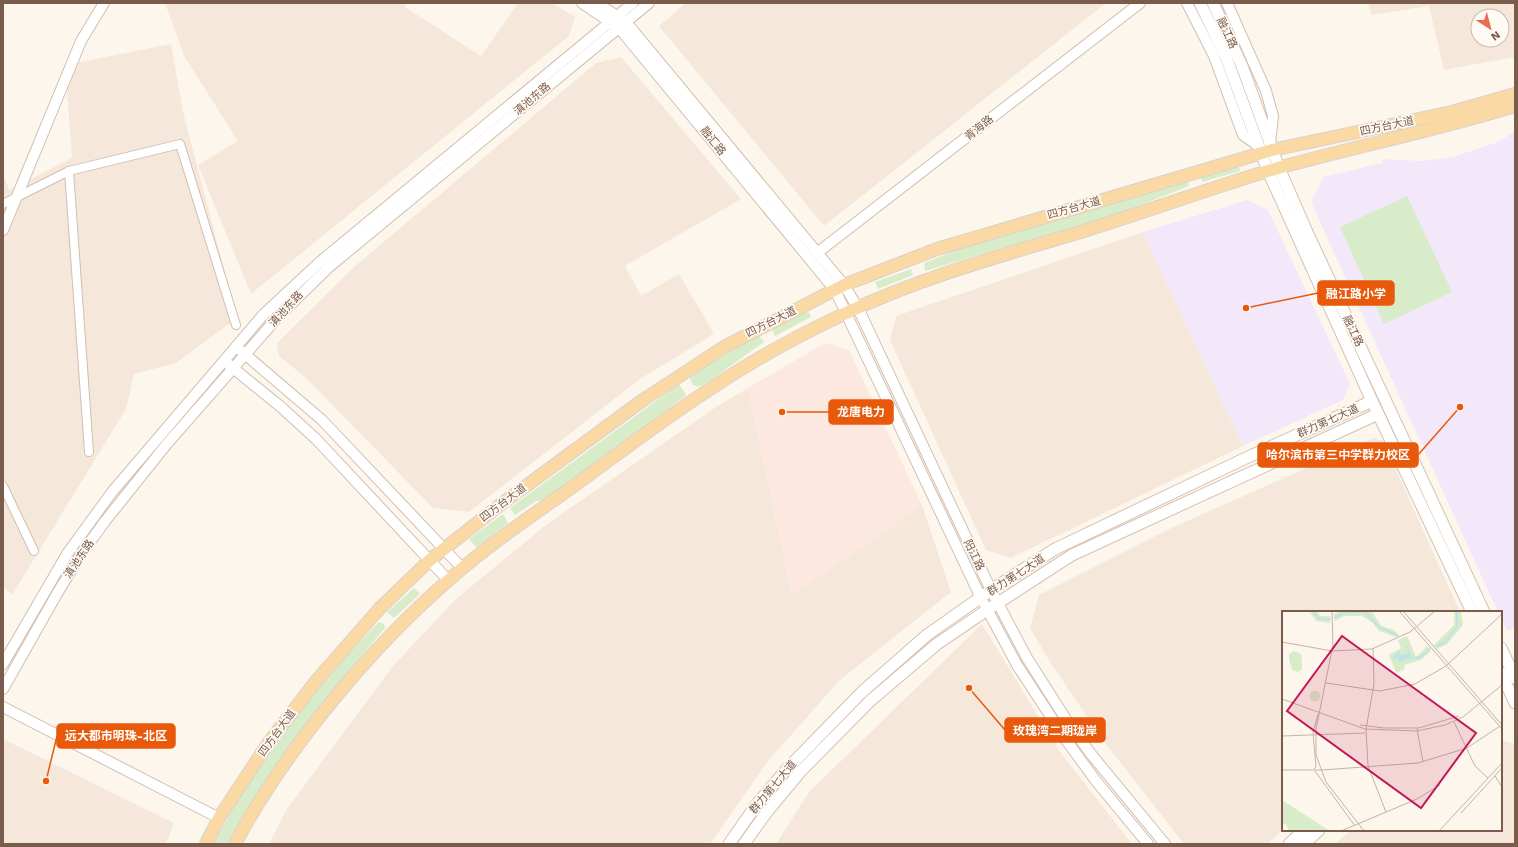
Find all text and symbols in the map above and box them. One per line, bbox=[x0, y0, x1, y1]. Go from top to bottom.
north arrow bbox=[1470, 8, 1510, 48]
street label: 融江路 bbox=[1214, 15, 1240, 51]
text: N bbox=[1488, 28, 1503, 43]
street label: 滇池东路 bbox=[511, 80, 553, 118]
street label: 青海路 bbox=[962, 113, 996, 143]
street label: 四方台大道 bbox=[1359, 114, 1415, 138]
street label: 融汇路 bbox=[698, 124, 728, 158]
street label: 四方台大道 bbox=[1046, 194, 1102, 222]
callout: 融江路小学 bbox=[1318, 281, 1394, 305]
text: 融江路小学 bbox=[1326, 287, 1386, 301]
street label: 滇池东路 bbox=[266, 288, 306, 330]
street label: 四方台大道 bbox=[744, 304, 798, 340]
street label: 融江路 bbox=[1340, 313, 1366, 349]
callout: 龙唐电力 bbox=[829, 400, 893, 424]
street label: 群力第七大道 bbox=[1295, 402, 1361, 440]
text: 龙唐电力 bbox=[837, 405, 885, 419]
callout: 哈尔滨市第三中学群力校区 bbox=[1258, 443, 1418, 467]
text: 哈尔滨市第三中学群力校区 bbox=[1266, 448, 1410, 462]
street label: 四方台大道 bbox=[477, 481, 529, 525]
street label: 滇池东路 bbox=[61, 537, 97, 581]
street label: 阳江路 bbox=[961, 537, 987, 573]
street label: 群力第七大道 bbox=[985, 552, 1047, 598]
inset map bbox=[1282, 611, 1502, 831]
street label: 四方台大道 bbox=[256, 707, 298, 759]
callout: 玫瑰湾二期珑岸 bbox=[1005, 718, 1105, 742]
callout: 远大都市明珠-北区 bbox=[57, 724, 175, 748]
text: 玫瑰湾二期珑岸 bbox=[1013, 724, 1097, 738]
text: 远大都市明珠-北区 bbox=[65, 729, 167, 743]
street label: 群力第七大道 bbox=[747, 758, 799, 816]

